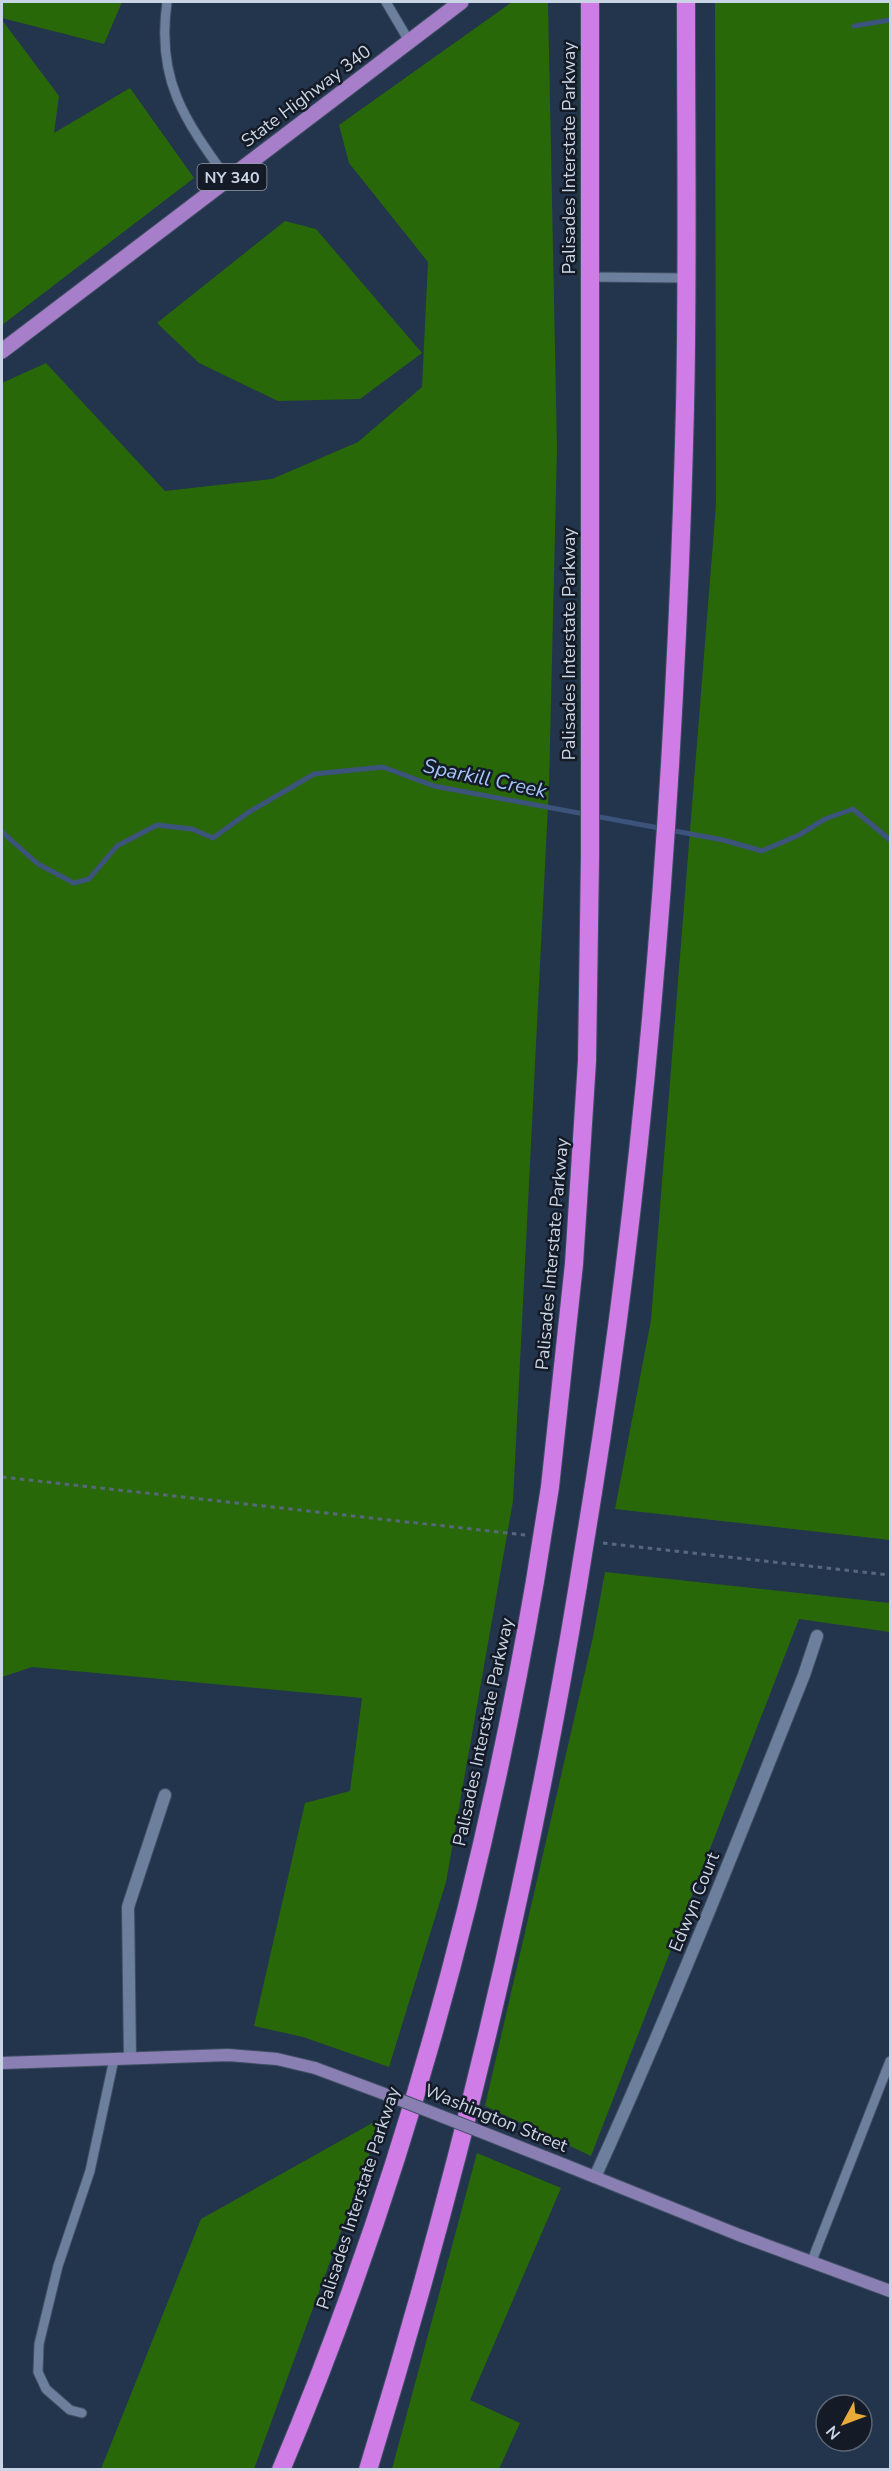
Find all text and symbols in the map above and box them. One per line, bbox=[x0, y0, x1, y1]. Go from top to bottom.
street label: State Highway 340 bbox=[236, 39, 376, 153]
street label: Palisades Interstate Parkway bbox=[557, 41, 581, 274]
road number: NY 340 bbox=[198, 164, 266, 190]
street label: Palisades Interstate Parkway bbox=[557, 527, 581, 760]
water label: Sparkill Creek bbox=[421, 752, 550, 805]
street label: Palisades Interstate Parkway bbox=[530, 1136, 574, 1371]
street label: Palisades Interstate Parkway bbox=[447, 1615, 519, 1848]
street label: Edwyn Court bbox=[663, 1848, 725, 1955]
street label: Washington Street bbox=[421, 2078, 572, 2158]
street label: Palisades Interstate Parkway bbox=[311, 2083, 406, 2312]
north arrow bbox=[814, 2393, 874, 2453]
text: N bbox=[821, 2420, 846, 2444]

